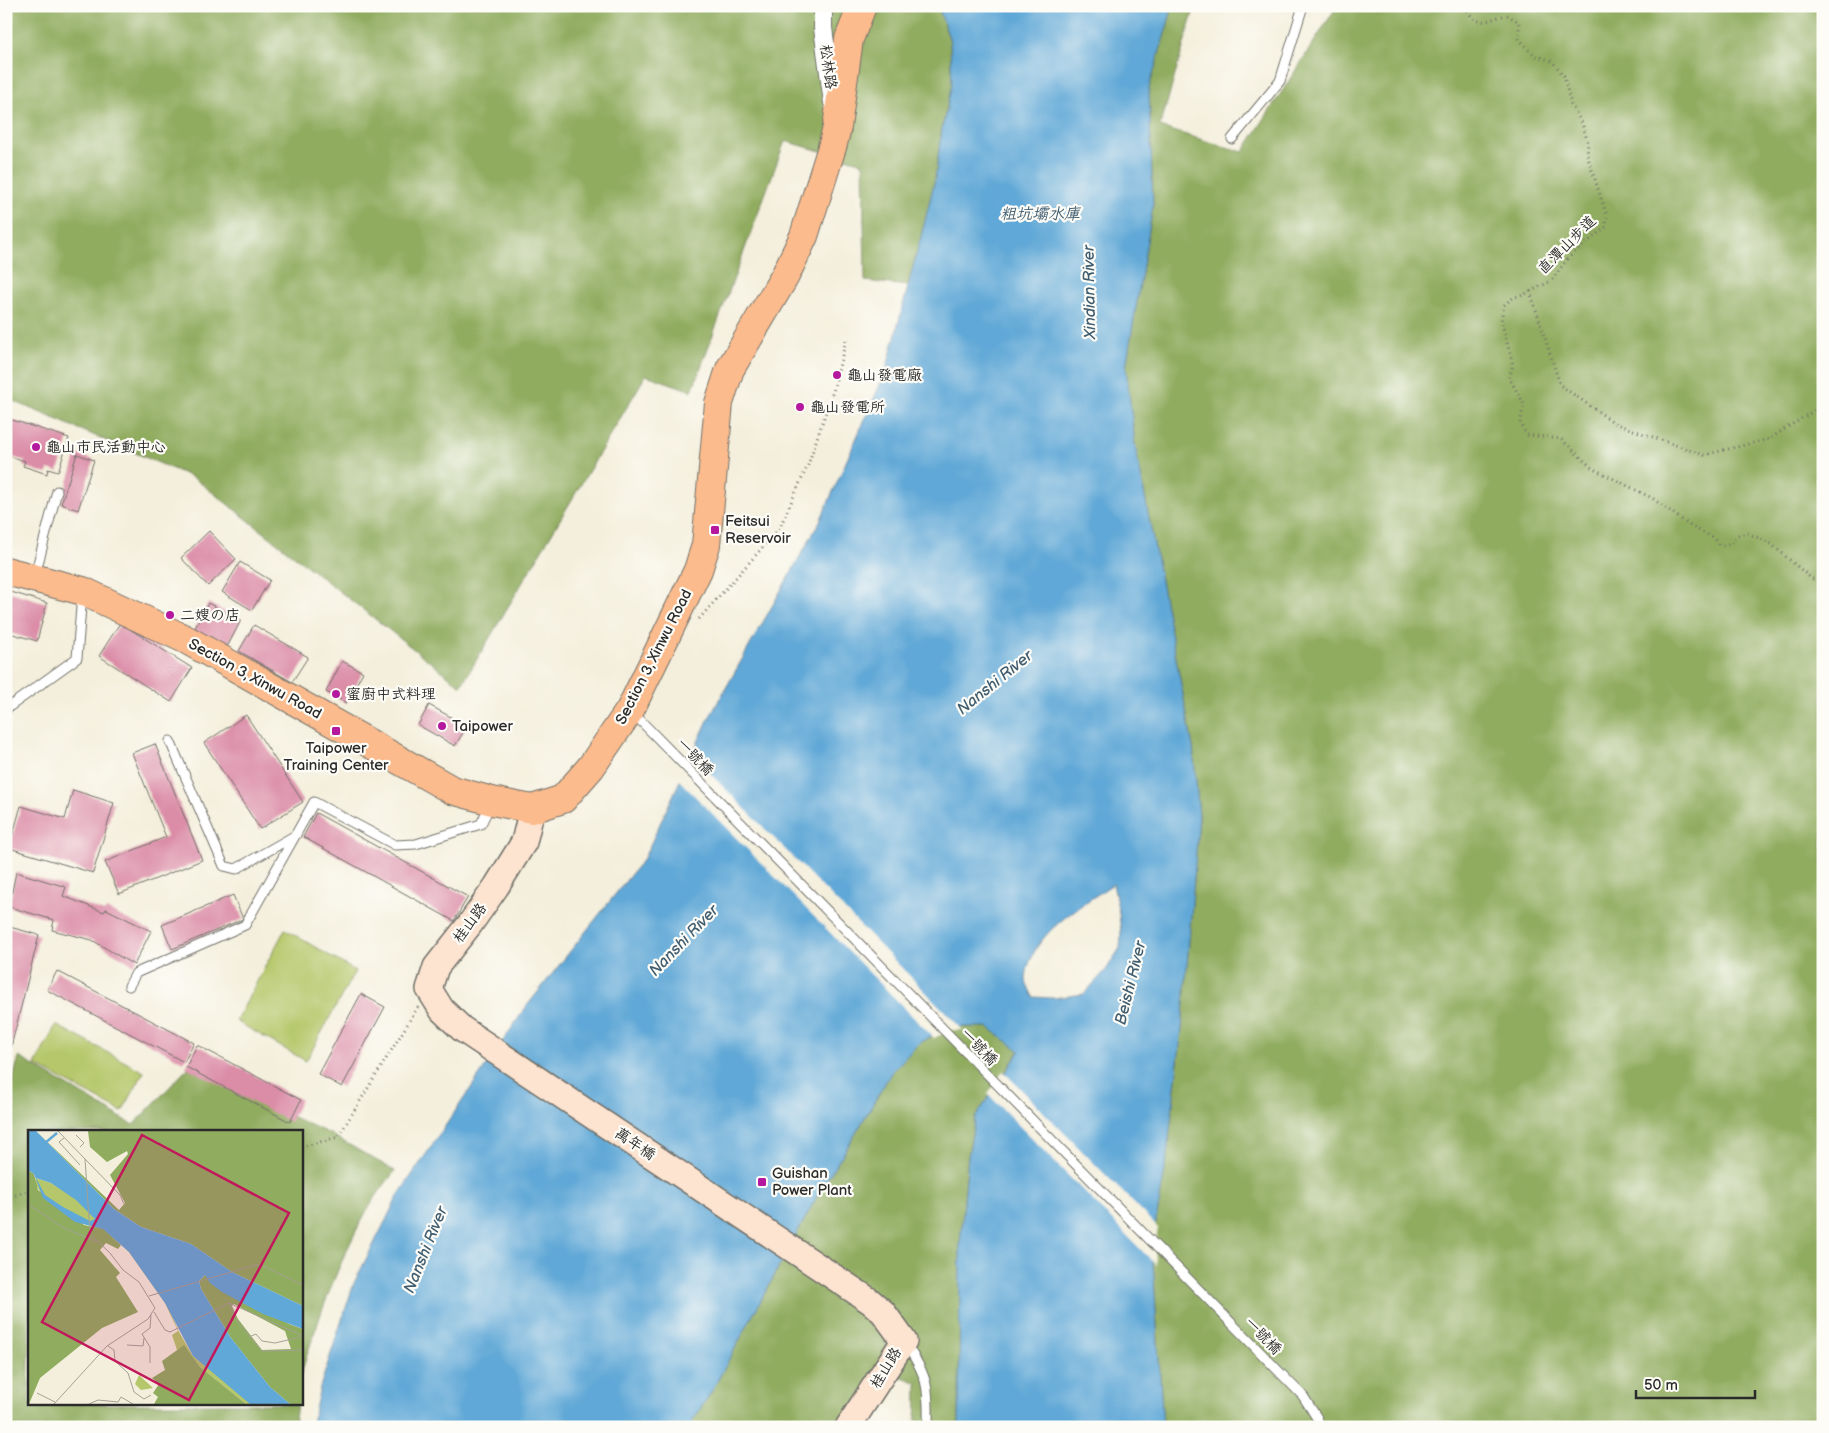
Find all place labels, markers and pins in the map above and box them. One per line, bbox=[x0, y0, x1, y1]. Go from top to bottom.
place label: 龜山發電廠 bbox=[847, 366, 922, 385]
marker: 龜山發電廠 bbox=[831, 369, 843, 381]
place label: 龜山發電所 bbox=[810, 398, 885, 417]
marker: 龜山發電所 bbox=[794, 401, 806, 413]
place label: 龜山市民活動中心 bbox=[46, 438, 166, 457]
marker: 龜山市民活動中心 bbox=[30, 441, 42, 453]
place label: Feitsui Reservoir bbox=[725, 512, 791, 548]
marker: Feitsui Reservoir bbox=[709, 524, 721, 536]
place label: 二嫂の店 bbox=[180, 606, 240, 625]
marker: 二嫂の店 bbox=[164, 609, 176, 621]
place label: 蜜廚中式料理 bbox=[346, 685, 436, 704]
marker: 蜜廚中式料理 bbox=[330, 688, 342, 700]
place label: Taipower bbox=[452, 717, 513, 736]
marker: Taipower bbox=[436, 720, 448, 732]
marker: Taipower Training Center bbox=[330, 725, 342, 737]
place label: Taipower Training Center bbox=[283, 739, 389, 775]
place label: Guishan Power Plant bbox=[772, 1164, 852, 1200]
marker: Guishan Power Plant bbox=[756, 1176, 768, 1188]

